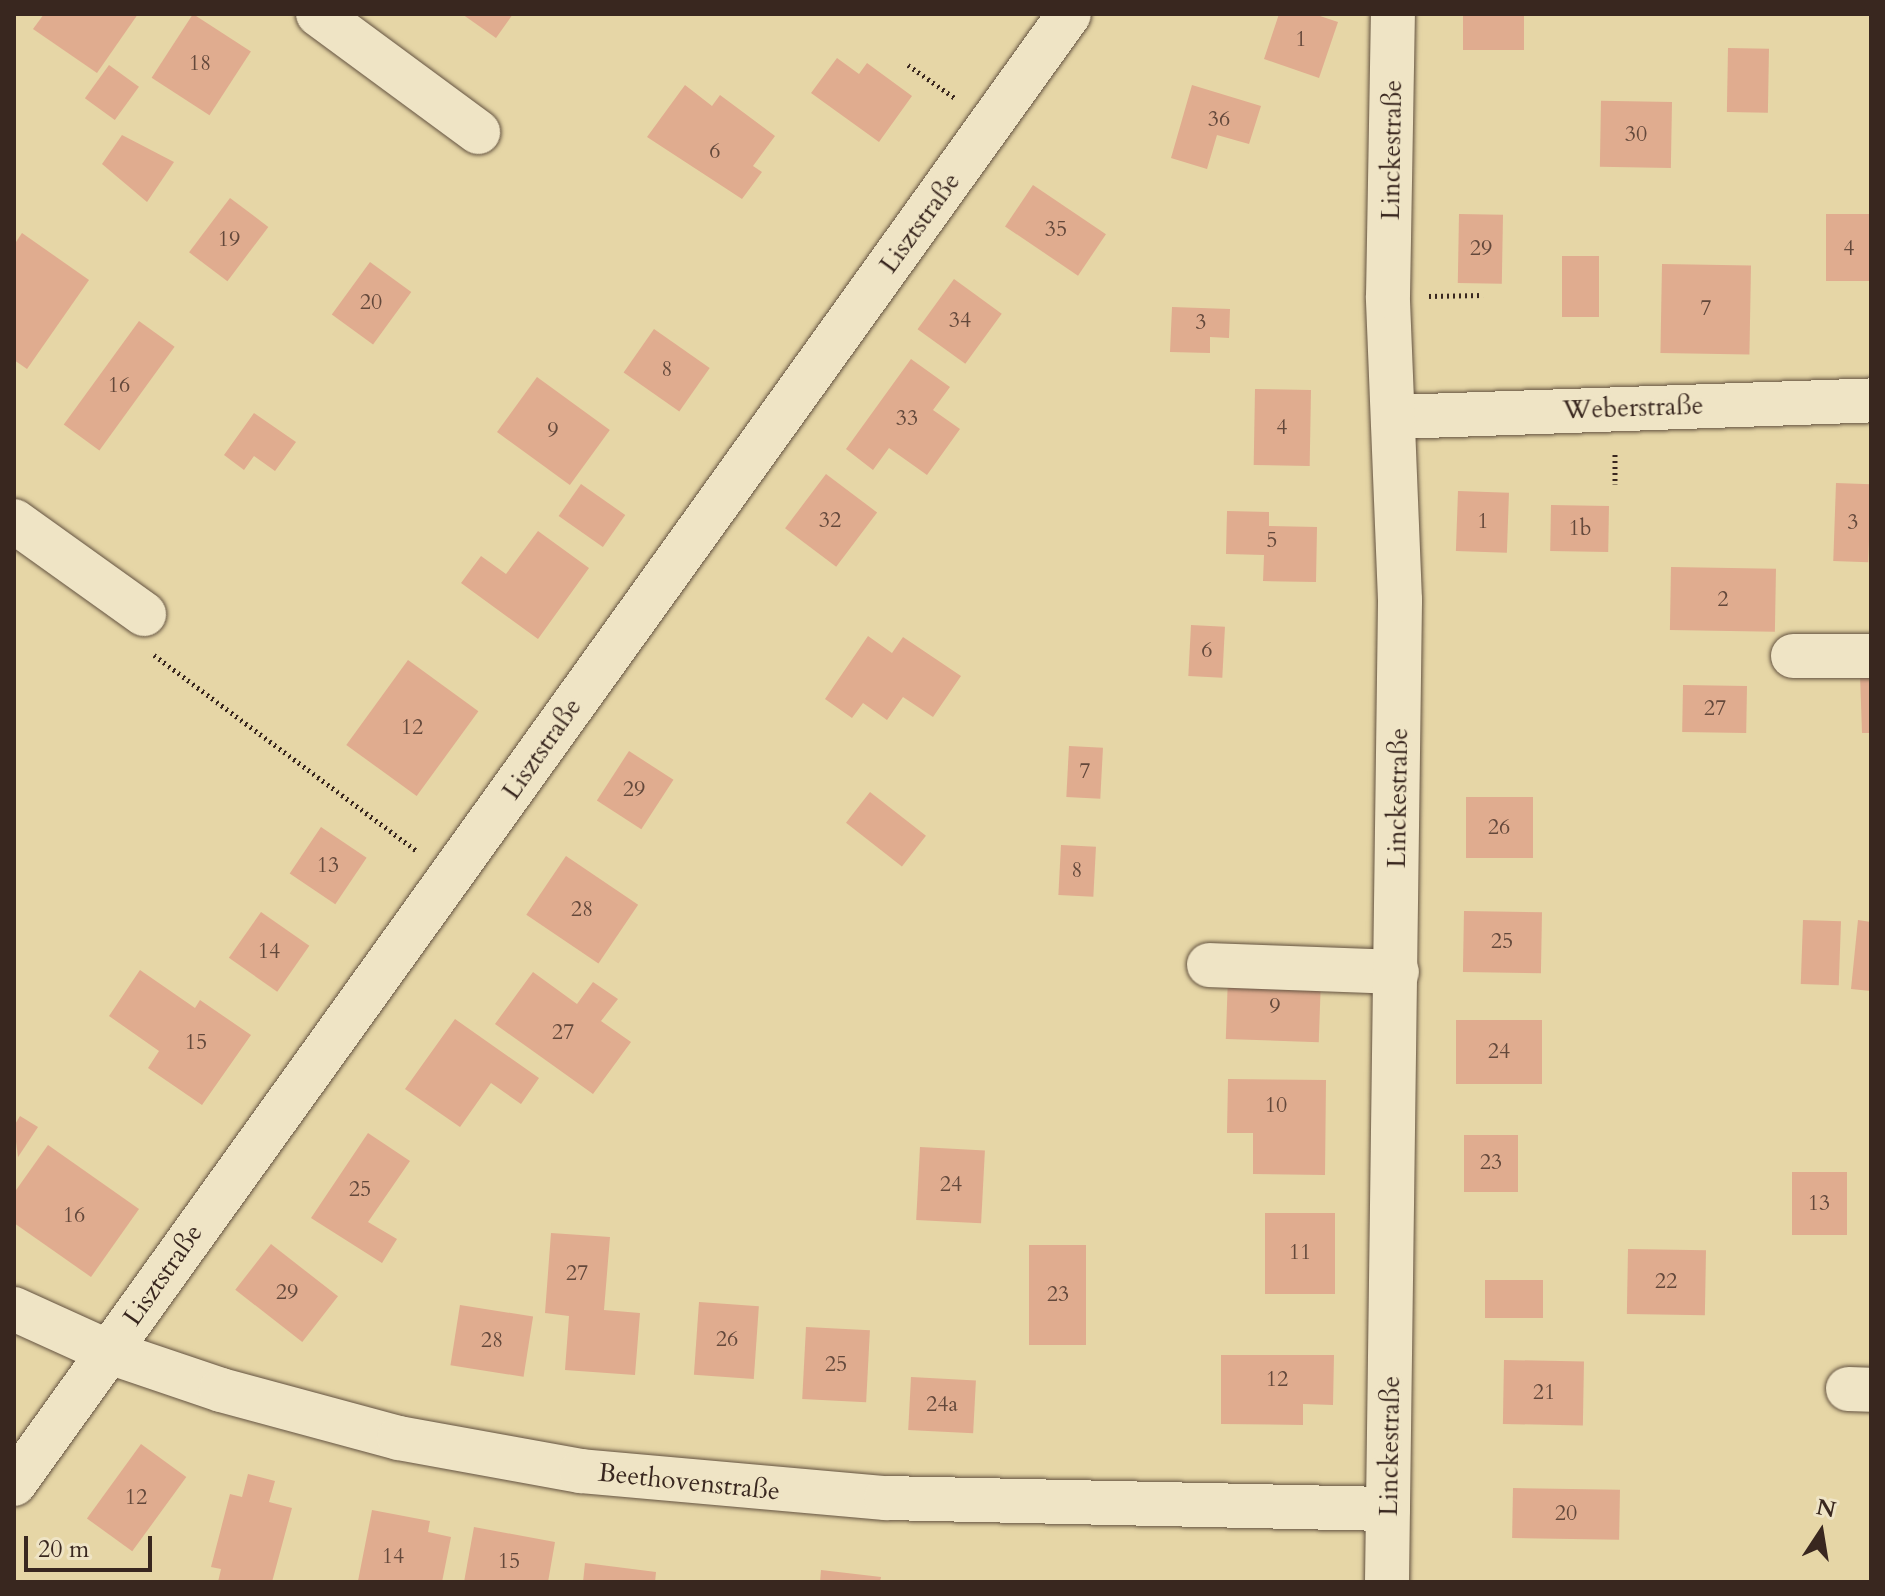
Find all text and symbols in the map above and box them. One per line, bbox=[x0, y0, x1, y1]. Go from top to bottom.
house number: 1 bbox=[1295, 27, 1307, 53]
house number: 18 bbox=[189, 51, 211, 77]
street label: Linckestraße bbox=[1375, 80, 1409, 220]
house number: 36 bbox=[1208, 107, 1230, 133]
house number: 30 bbox=[1625, 122, 1647, 148]
house number: 6 bbox=[709, 139, 721, 165]
street label: Lisztstraße bbox=[873, 167, 967, 279]
house number: 35 bbox=[1045, 217, 1067, 243]
house number: 19 bbox=[218, 227, 240, 253]
house number: 29 bbox=[1470, 236, 1492, 262]
house number: 4 bbox=[1843, 236, 1855, 262]
house number: 20 bbox=[360, 290, 382, 316]
house number: 7 bbox=[1700, 296, 1712, 322]
house number: 34 bbox=[949, 308, 971, 334]
house number: 3 bbox=[1195, 310, 1207, 336]
house number: 8 bbox=[661, 357, 673, 383]
house number: 16 bbox=[108, 373, 130, 399]
street label: Weberstraße bbox=[1562, 390, 1704, 426]
house number: 33 bbox=[896, 406, 918, 432]
house number: 4 bbox=[1276, 415, 1288, 441]
house number: 9 bbox=[547, 418, 559, 444]
house number: 32 bbox=[819, 508, 841, 534]
house number: 1 bbox=[1477, 509, 1489, 535]
house number: 3 bbox=[1847, 510, 1859, 536]
house number: 1b bbox=[1568, 516, 1592, 542]
house number: 5 bbox=[1266, 528, 1278, 554]
house number: 2 bbox=[1717, 587, 1729, 613]
house number: 6 bbox=[1201, 638, 1213, 664]
street label: Lisztstraße bbox=[496, 692, 588, 806]
house number: 27 bbox=[1704, 696, 1726, 722]
house number: 12 bbox=[401, 715, 423, 741]
street label: Linckestraße bbox=[1381, 728, 1415, 868]
house number: 7 bbox=[1079, 759, 1091, 785]
house number: 29 bbox=[623, 777, 645, 803]
house number: 26 bbox=[1488, 815, 1510, 841]
house number: 13 bbox=[317, 853, 339, 879]
house number: 8 bbox=[1071, 858, 1083, 884]
house number: 28 bbox=[571, 897, 593, 923]
house number: 25 bbox=[1491, 929, 1513, 955]
house number: 14 bbox=[258, 939, 280, 965]
house number: 9 bbox=[1269, 994, 1281, 1020]
house number: 27 bbox=[552, 1020, 574, 1046]
house number: 15 bbox=[185, 1030, 207, 1056]
house number: 24 bbox=[1488, 1039, 1510, 1065]
house number: 10 bbox=[1265, 1093, 1287, 1119]
house number: 23 bbox=[1480, 1150, 1502, 1176]
house number: 24 bbox=[940, 1172, 962, 1198]
house number: 25 bbox=[349, 1177, 371, 1203]
house number: 13 bbox=[1808, 1191, 1830, 1217]
house number: 16 bbox=[63, 1203, 85, 1229]
street label: Lisztstraße bbox=[117, 1218, 209, 1332]
house number: 11 bbox=[1289, 1240, 1311, 1266]
house number: 27 bbox=[566, 1261, 588, 1287]
house number: 22 bbox=[1655, 1269, 1677, 1295]
house number: 29 bbox=[276, 1280, 298, 1306]
house number: 23 bbox=[1047, 1282, 1069, 1308]
house number: 26 bbox=[716, 1327, 738, 1353]
house number: 28 bbox=[481, 1328, 503, 1354]
house number: 25 bbox=[825, 1352, 847, 1378]
house number: 12 bbox=[1266, 1367, 1288, 1393]
street label: Linckestraße bbox=[1373, 1376, 1407, 1516]
house number: 21 bbox=[1533, 1380, 1555, 1406]
house number: 24a bbox=[926, 1392, 958, 1418]
street label: Beethovenstraße bbox=[597, 1457, 781, 1507]
house number: 12 bbox=[125, 1485, 147, 1511]
north arrow bbox=[1781, 1492, 1861, 1572]
text: N bbox=[1814, 1492, 1838, 1525]
house number: 20 bbox=[1555, 1501, 1577, 1527]
scale bar bbox=[28, 1520, 156, 1570]
text: 20 m bbox=[38, 1533, 89, 1566]
house number: 14 bbox=[382, 1544, 404, 1570]
house number: 15 bbox=[498, 1549, 520, 1575]

